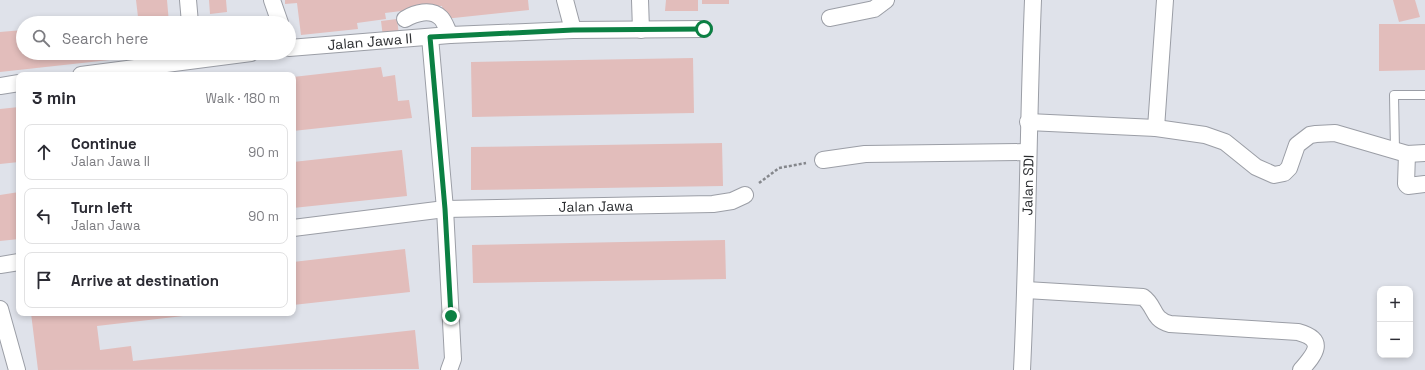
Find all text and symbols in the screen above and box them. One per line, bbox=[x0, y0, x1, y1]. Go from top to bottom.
search box bbox=[16, 16, 296, 60]
route start bbox=[695, 20, 713, 38]
icon: search bbox=[30, 27, 52, 49]
text: Search here bbox=[62, 29, 148, 48]
street label: Jalan Jawa II bbox=[327, 29, 413, 54]
text: 3 min bbox=[32, 87, 76, 109]
text: Walk · 180 m bbox=[206, 90, 280, 107]
text: Continue bbox=[71, 134, 137, 153]
icon: ahead bbox=[33, 141, 55, 163]
text: 90 m bbox=[248, 144, 279, 161]
text: Jalan Jawa II bbox=[71, 153, 150, 170]
street label: Jalan SDI bbox=[1018, 154, 1038, 216]
street label: Jalan Jawa bbox=[558, 196, 633, 216]
text: Turn left bbox=[71, 198, 133, 217]
icon: left bbox=[33, 205, 55, 227]
text: 90 m bbox=[248, 208, 279, 225]
text: Jalan Jawa bbox=[71, 217, 140, 234]
icon: arrive bbox=[33, 269, 55, 291]
text: Arrive at destination bbox=[71, 271, 219, 290]
map controls bbox=[1377, 286, 1413, 358]
button: + bbox=[1377, 286, 1413, 322]
route end bbox=[442, 307, 460, 325]
button: − bbox=[1377, 322, 1413, 358]

